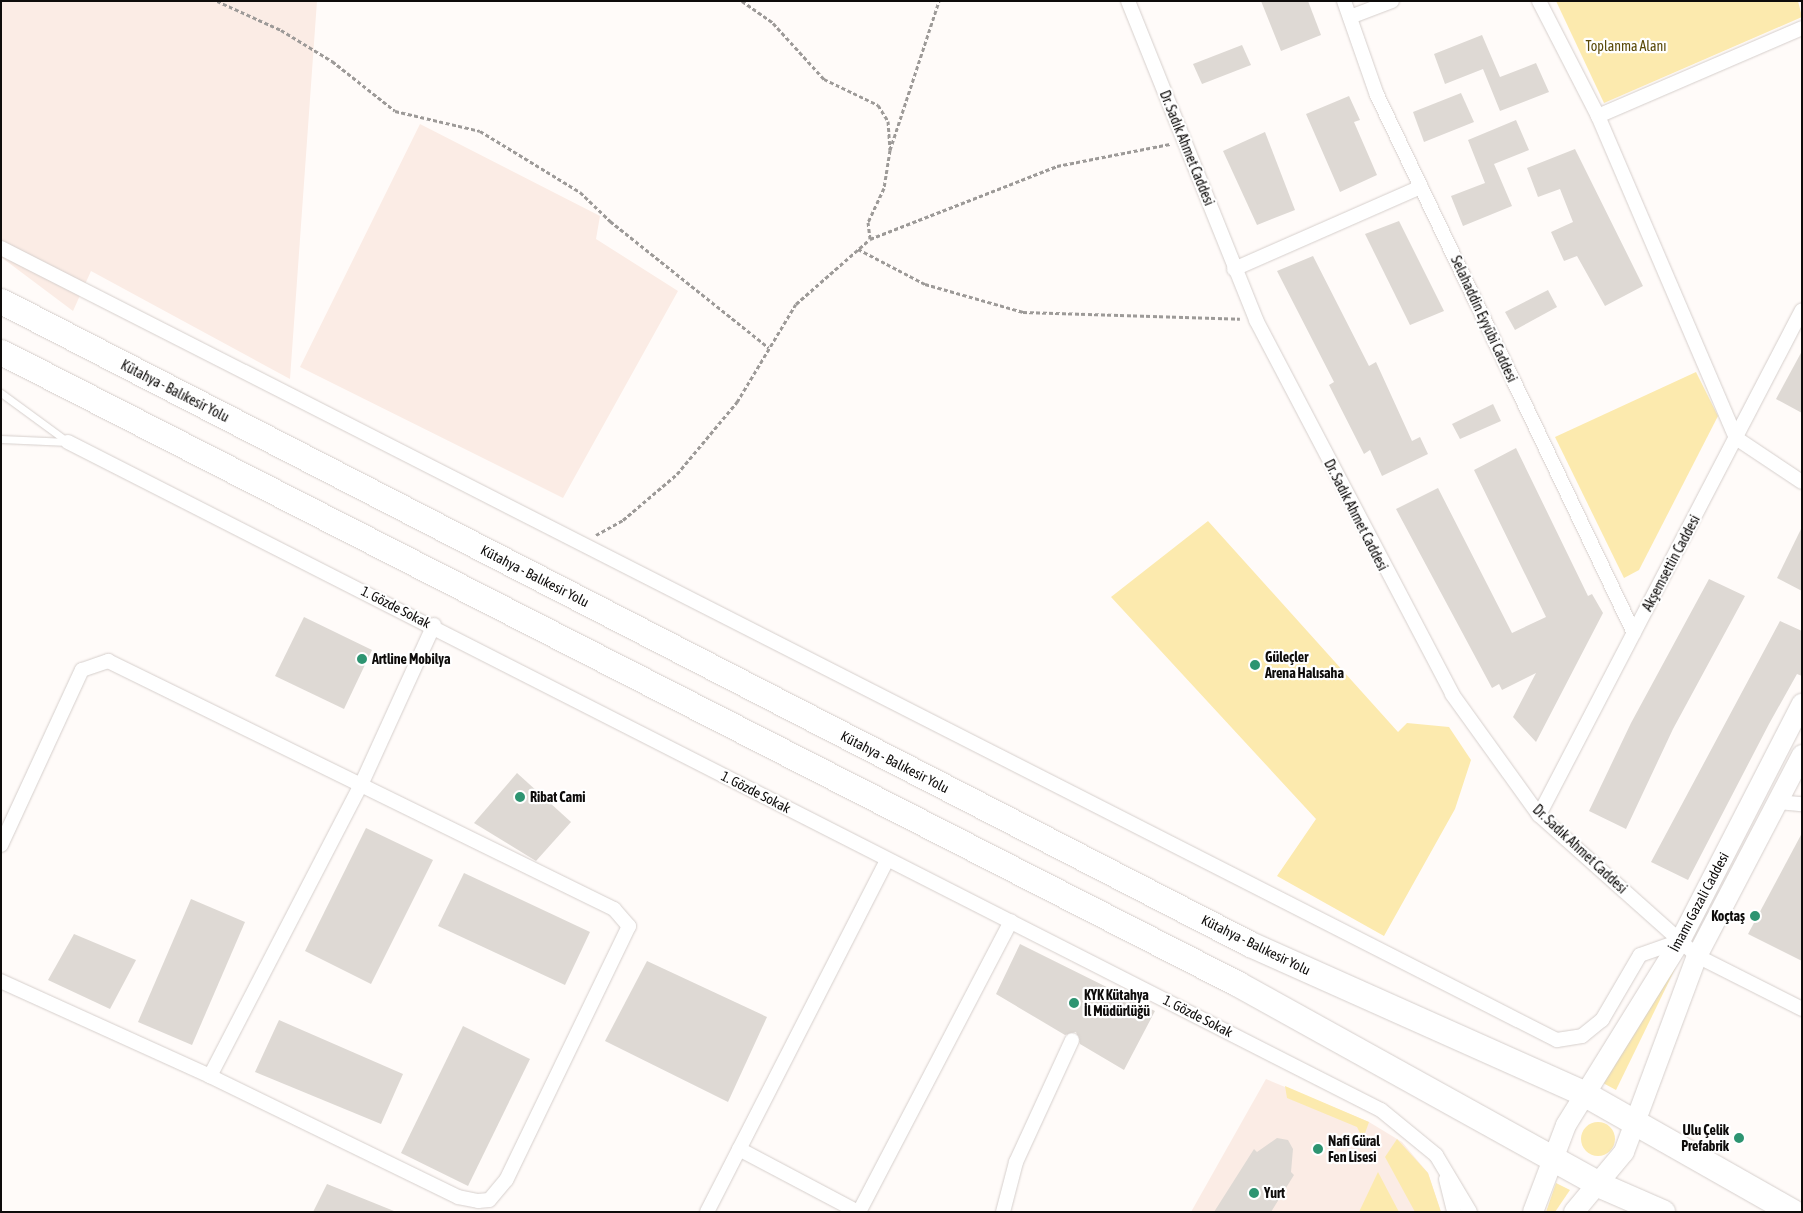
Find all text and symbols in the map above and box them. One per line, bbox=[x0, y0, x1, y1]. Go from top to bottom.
park label: Toplanma Alanı bbox=[1585, 38, 1667, 54]
street label: Dr. Sadık Ahmet Caddesi bbox=[1156, 88, 1218, 208]
street label: Selahaddin Eyyübi Caddesi bbox=[1447, 253, 1521, 385]
street label: Kütahya - Balıkesir Yolu bbox=[118, 356, 232, 426]
street label: Dr. Sadık Ahmet Caddesi bbox=[1321, 456, 1391, 574]
street label: Akşemsettin Caddesi bbox=[1639, 512, 1703, 614]
street label: Kütahya - Balıkesir Yolu bbox=[478, 541, 592, 611]
street label: 1. Gözde Sokak bbox=[358, 582, 434, 632]
place label: Güleçler Arena Halısaha bbox=[1265, 649, 1344, 682]
place label: Artline Mobilya bbox=[372, 651, 450, 667]
marker: Artline Mobilya bbox=[356, 653, 368, 665]
marker: Güleçler Arena Halısaha bbox=[1249, 659, 1261, 671]
street label: Kütahya - Balıkesir Yolu bbox=[838, 727, 952, 797]
street label: 1. Gözde Sokak bbox=[718, 767, 794, 817]
place label: Ribat Cami bbox=[530, 789, 585, 805]
marker: Ribat Cami bbox=[514, 791, 526, 803]
street label: Dr. Sadık Ahmet Caddesi bbox=[1529, 801, 1631, 897]
street label: İmamı Gazali Caddesi bbox=[1666, 849, 1732, 955]
place label: Koçtaş bbox=[1711, 908, 1745, 924]
marker: Koçtaş bbox=[1749, 910, 1761, 922]
street label: Kütahya - Balıkesir Yolu bbox=[1199, 911, 1313, 979]
place label: KYK Kütahya İl Müdürlüğü bbox=[1084, 987, 1150, 1020]
street label: 1. Gözde Sokak bbox=[1160, 991, 1236, 1041]
marker: KYK Kütahya İl Müdürlüğü bbox=[1068, 997, 1080, 1009]
place label: Ulu Çelik Prefabrik bbox=[1681, 1122, 1729, 1154]
marker: Ulu Çelik Prefabrik bbox=[1733, 1132, 1745, 1144]
place label: Nafi Güral Fen Lisesi bbox=[1328, 1133, 1380, 1166]
marker: Nafi Güral Fen Lisesi bbox=[1312, 1143, 1324, 1155]
place label: Yurt bbox=[1264, 1185, 1285, 1201]
marker: Yurt bbox=[1248, 1187, 1260, 1199]

